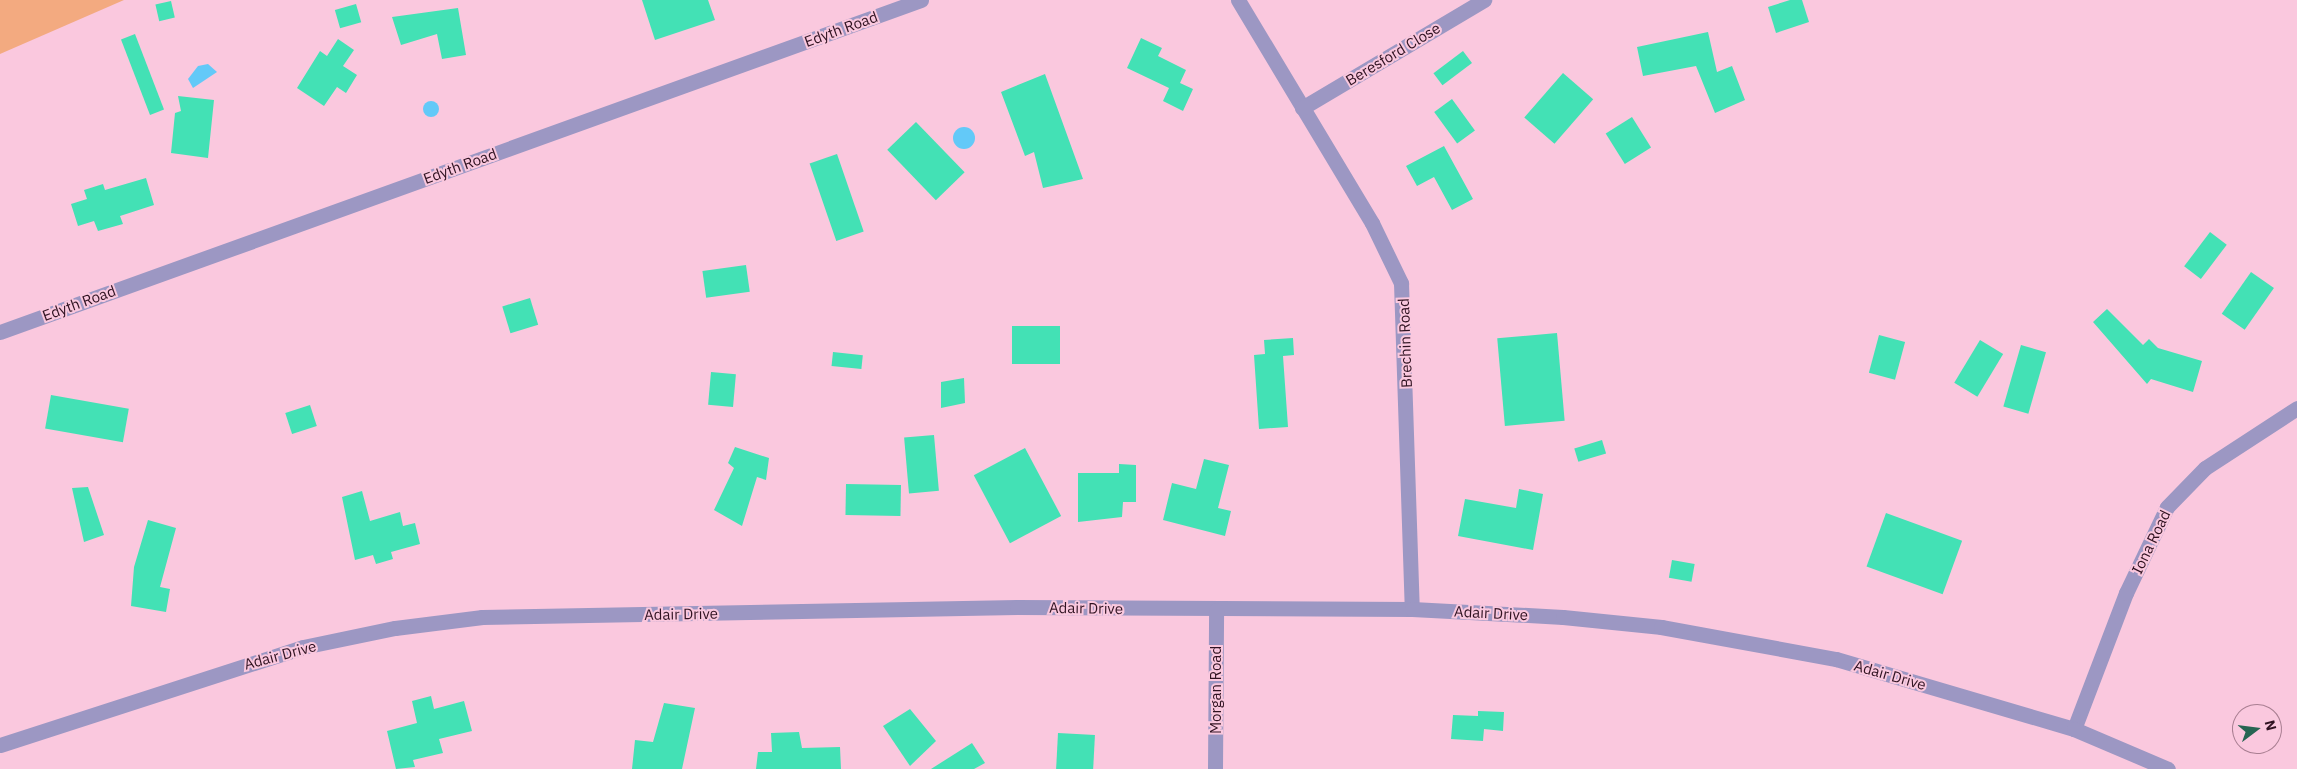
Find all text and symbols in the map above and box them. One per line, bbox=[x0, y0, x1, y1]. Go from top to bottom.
street label: Edyth Road bbox=[802, 7, 880, 51]
street label: Beresford Close bbox=[1342, 19, 1444, 89]
street label: Edyth Road bbox=[421, 144, 499, 188]
street label: Edyth Road bbox=[40, 281, 118, 325]
street label: Brechin Road bbox=[1394, 298, 1416, 388]
street label: Iona Road bbox=[2128, 507, 2174, 577]
street label: Adair Drive bbox=[1049, 598, 1123, 618]
street label: Adair Drive bbox=[1454, 602, 1528, 624]
street label: Adair Drive bbox=[644, 604, 718, 624]
street label: Adair Drive bbox=[242, 637, 318, 673]
street label: Morgan Road bbox=[1207, 646, 1225, 734]
street label: Adair Drive bbox=[1852, 656, 1928, 694]
north arrow bbox=[2232, 704, 2282, 754]
text: N bbox=[2261, 718, 2281, 733]

